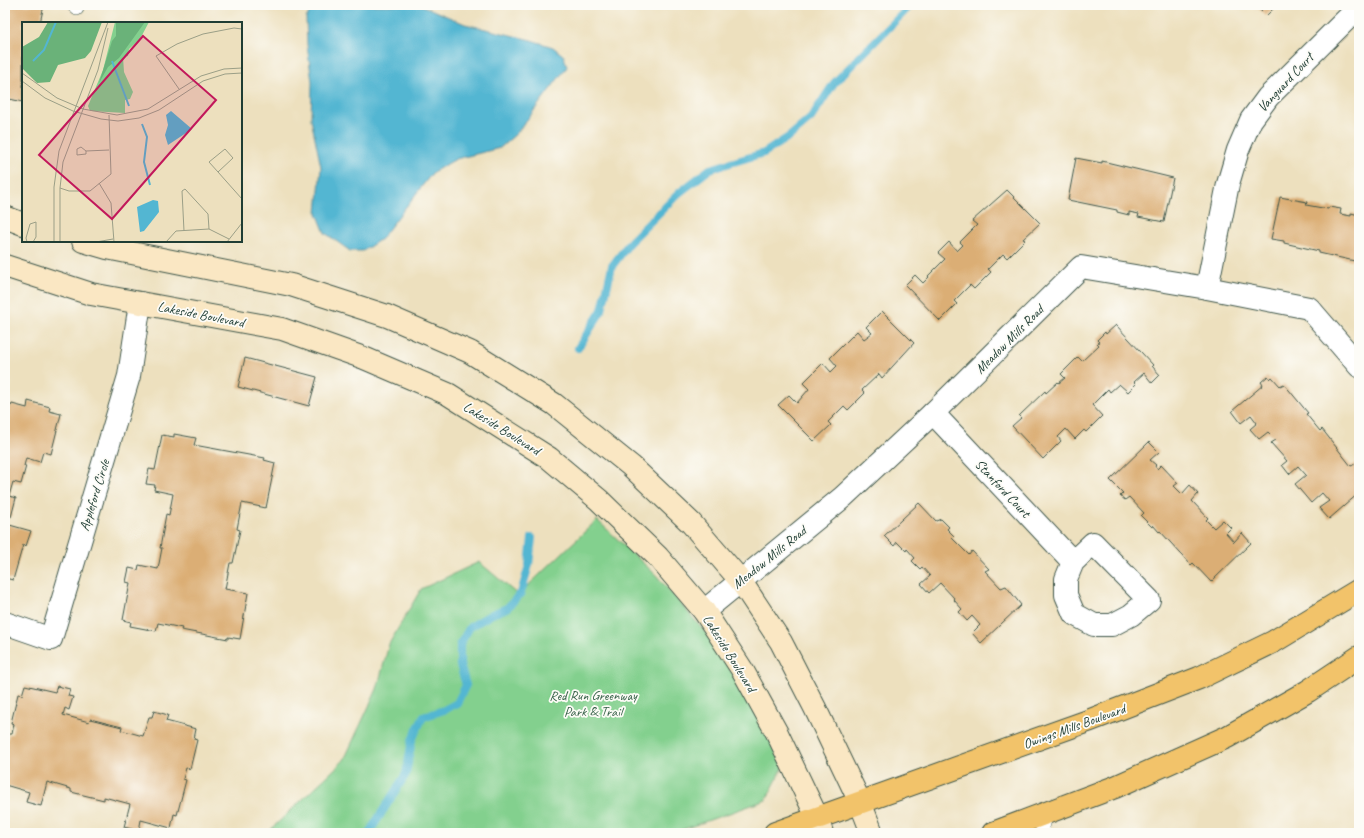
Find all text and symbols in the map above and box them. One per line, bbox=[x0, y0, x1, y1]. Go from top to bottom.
inset map bbox=[22, 22, 242, 242]
street label: Vanguard Court bbox=[1254, 47, 1319, 115]
street label: Lakeside Boulevard bbox=[156, 298, 248, 332]
street label: Meadow Mills Road bbox=[971, 300, 1049, 377]
street label: Lakeside Boulevard bbox=[460, 398, 546, 460]
street label: Appleford Circle bbox=[76, 456, 114, 533]
street label: Stanford Court bbox=[971, 456, 1035, 522]
street label: Meadow Mills Road bbox=[729, 521, 812, 592]
street label: Lakeside Boulevard bbox=[699, 612, 761, 697]
park label: Red Run Greenway Park & Trail bbox=[549, 687, 638, 720]
street label: Owings Mills Boulevard bbox=[1021, 699, 1130, 753]

